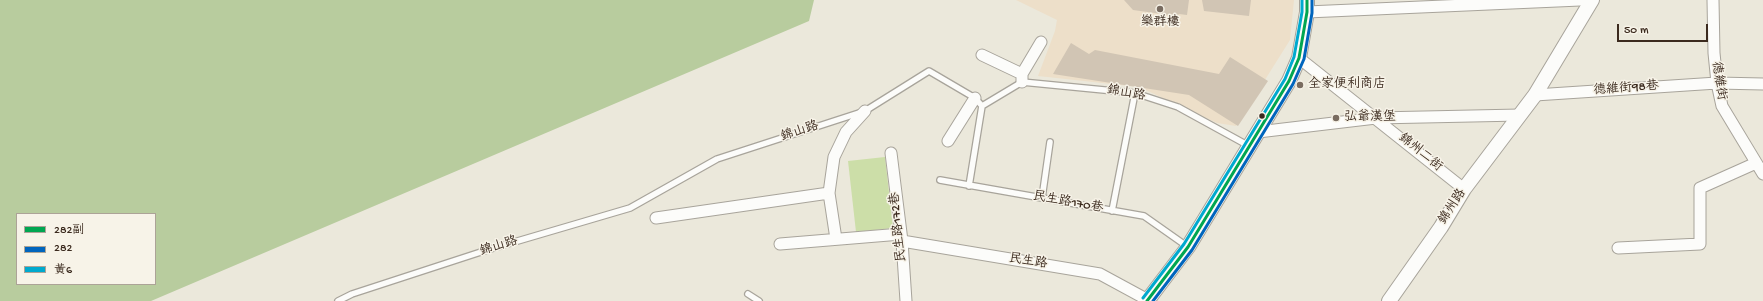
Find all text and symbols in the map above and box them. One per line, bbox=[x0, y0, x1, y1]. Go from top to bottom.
marker: 樂群樓 bbox=[1155, 4, 1165, 14]
place label: 樂群樓 bbox=[1141, 15, 1179, 31]
scale bar bbox=[1619, 16, 1710, 42]
text: 50 m bbox=[1624, 24, 1649, 38]
street label: 德維街 bbox=[1707, 61, 1729, 101]
place label: 全家便利商店 bbox=[1308, 77, 1386, 93]
street label: 德維街98巷 bbox=[1593, 79, 1659, 99]
marker: 全家便利商店 bbox=[1295, 80, 1305, 90]
street label: 錦山路 bbox=[1105, 83, 1147, 105]
place label: 弘爺漢堡 bbox=[1344, 110, 1396, 126]
unlabelled marker bbox=[1257, 111, 1267, 121]
marker: 弘爺漢堡 bbox=[1331, 113, 1341, 123]
street label: 錦山路 bbox=[779, 119, 821, 145]
street label: 錦州二街 bbox=[1395, 131, 1445, 175]
street label: 錦州路 bbox=[1436, 186, 1470, 228]
street label: 民生路170巷 bbox=[1031, 189, 1105, 217]
street label: 民生路172巷 bbox=[888, 191, 910, 263]
legend bbox=[16, 213, 156, 285]
text: 282副 bbox=[54, 224, 84, 238]
street label: 錦山路 bbox=[478, 234, 520, 260]
text: 282 bbox=[54, 242, 72, 256]
street label: 民生路 bbox=[1008, 251, 1048, 273]
text: 黃6 bbox=[54, 264, 72, 278]

